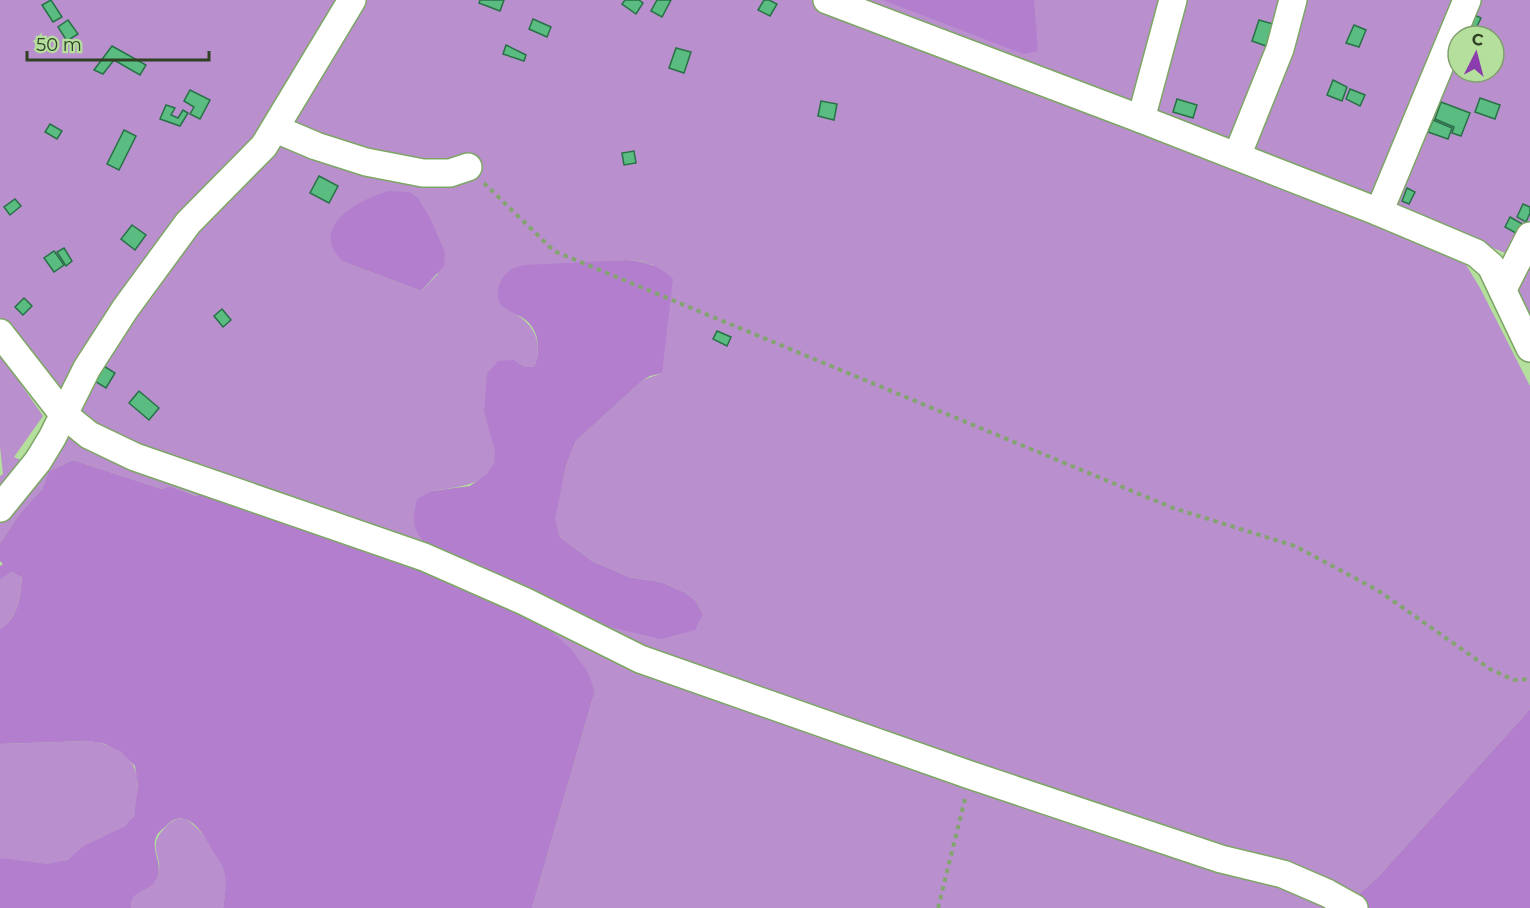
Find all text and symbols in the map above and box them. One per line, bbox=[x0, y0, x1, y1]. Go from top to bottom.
scale bar bbox=[27, 24, 208, 62]
north arrow bbox=[1446, 24, 1506, 84]
text: С bbox=[1471, 30, 1485, 50]
text: 50 m bbox=[36, 34, 82, 56]

